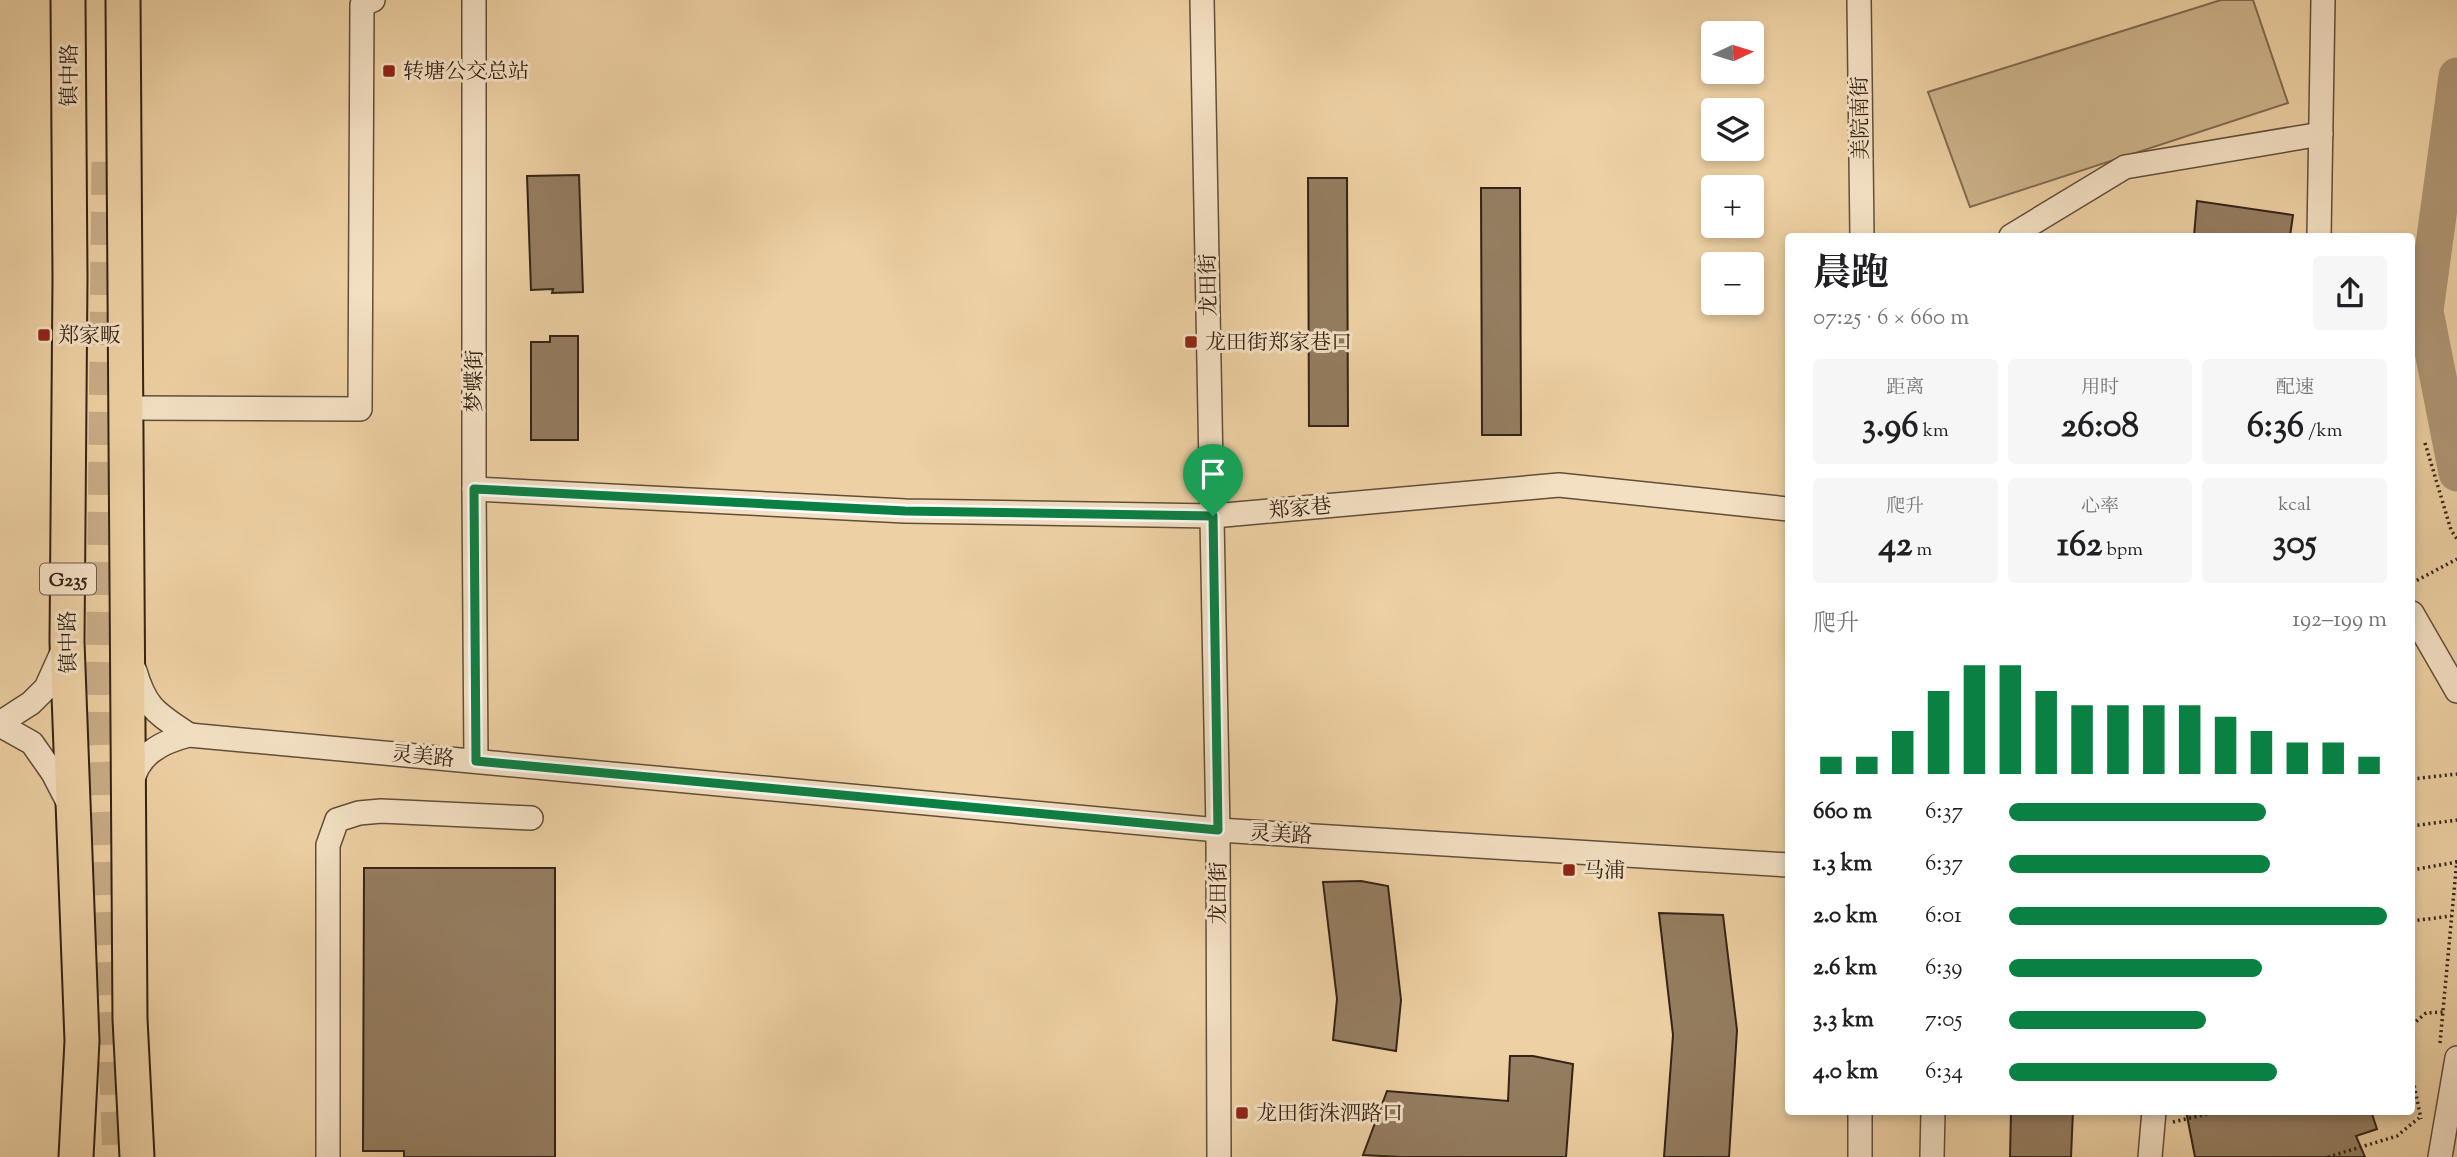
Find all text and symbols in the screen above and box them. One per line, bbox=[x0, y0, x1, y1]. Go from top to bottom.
north arrow bbox=[1701, 21, 1764, 84]
map controls bbox=[1701, 21, 1764, 315]
street label: 镇中路 bbox=[56, 44, 86, 107]
place label: 转塘公交总站 bbox=[403, 58, 529, 88]
marker: 转塘公交总站 bbox=[381, 63, 397, 79]
street label: 美院南街 bbox=[1846, 76, 1878, 160]
button: layers bbox=[1701, 98, 1764, 161]
button: + bbox=[1701, 175, 1764, 238]
text: 晨跑 bbox=[1813, 249, 1889, 303]
button: − bbox=[1701, 252, 1764, 315]
street label: 龙田街 bbox=[1194, 253, 1226, 317]
button: share bbox=[2313, 256, 2387, 330]
text: 07:25 · 6 × 660 m bbox=[1813, 302, 1969, 335]
place label: 郑家畈 bbox=[58, 322, 121, 352]
marker: 郑家畈 bbox=[36, 327, 52, 343]
place label: 龙田街郑家巷口 bbox=[1205, 329, 1352, 359]
marker: 龙田街郑家巷口 bbox=[1183, 334, 1199, 350]
street label: 梦蝶街 bbox=[461, 350, 491, 413]
text: 距离 bbox=[1886, 375, 1924, 402]
text: 用时 bbox=[2081, 375, 2119, 402]
text: 配速 bbox=[2276, 375, 2314, 402]
text: 3.96 bbox=[1862, 402, 1919, 453]
text: 26:08 bbox=[2061, 402, 2139, 453]
text: 6:36 bbox=[2247, 402, 2304, 453]
text: km bbox=[1919, 418, 1949, 445]
text: /km bbox=[2304, 418, 2343, 445]
pin bbox=[1183, 444, 1243, 516]
icon: arrive bbox=[1194, 455, 1232, 493]
street label: 郑家巷 bbox=[1267, 492, 1333, 528]
text: kcal bbox=[2278, 492, 2311, 519]
text: 爬升 bbox=[1886, 494, 1924, 521]
text: 心率 bbox=[2081, 494, 2119, 521]
text: 305 bbox=[2273, 519, 2317, 570]
text: 42 bbox=[1878, 521, 1912, 572]
text: 162 bbox=[2057, 521, 2102, 572]
text: m bbox=[1912, 537, 1932, 564]
text: bpm bbox=[2102, 537, 2143, 564]
road number: G235 bbox=[40, 564, 96, 594]
text: 192–199 m bbox=[2292, 604, 2387, 637]
text: 爬升 bbox=[1813, 608, 1859, 641]
street label: 镇中路 bbox=[54, 610, 86, 674]
street label: 灵美路 bbox=[390, 740, 456, 776]
text: 660 m bbox=[1813, 796, 1872, 829]
text: 6:37 bbox=[1925, 796, 1963, 829]
street label: 灵美路 bbox=[1249, 819, 1313, 853]
text: 1.3 km bbox=[1813, 848, 1872, 881]
text: 6:37 bbox=[1925, 848, 1963, 881]
place label: 马浦 bbox=[1583, 857, 1625, 887]
street label: 龙田街 bbox=[1205, 862, 1235, 925]
marker: 马浦 bbox=[1561, 862, 1577, 878]
text: 2.0 km bbox=[1813, 900, 1878, 933]
text: 6:01 bbox=[1925, 900, 1962, 933]
text: 2.6 km bbox=[1813, 952, 1877, 985]
text: 6:39 bbox=[1925, 952, 1962, 985]
text: 3.3 km bbox=[1813, 1004, 1874, 1037]
text: 7:05 bbox=[1925, 1004, 1962, 1037]
text: 4.0 km bbox=[1813, 1056, 1878, 1089]
text: 6:34 bbox=[1925, 1056, 1963, 1089]
place label: 龙田街洙泗路口 bbox=[1256, 1100, 1403, 1130]
marker: 龙田街洙泗路口 bbox=[1234, 1105, 1250, 1121]

